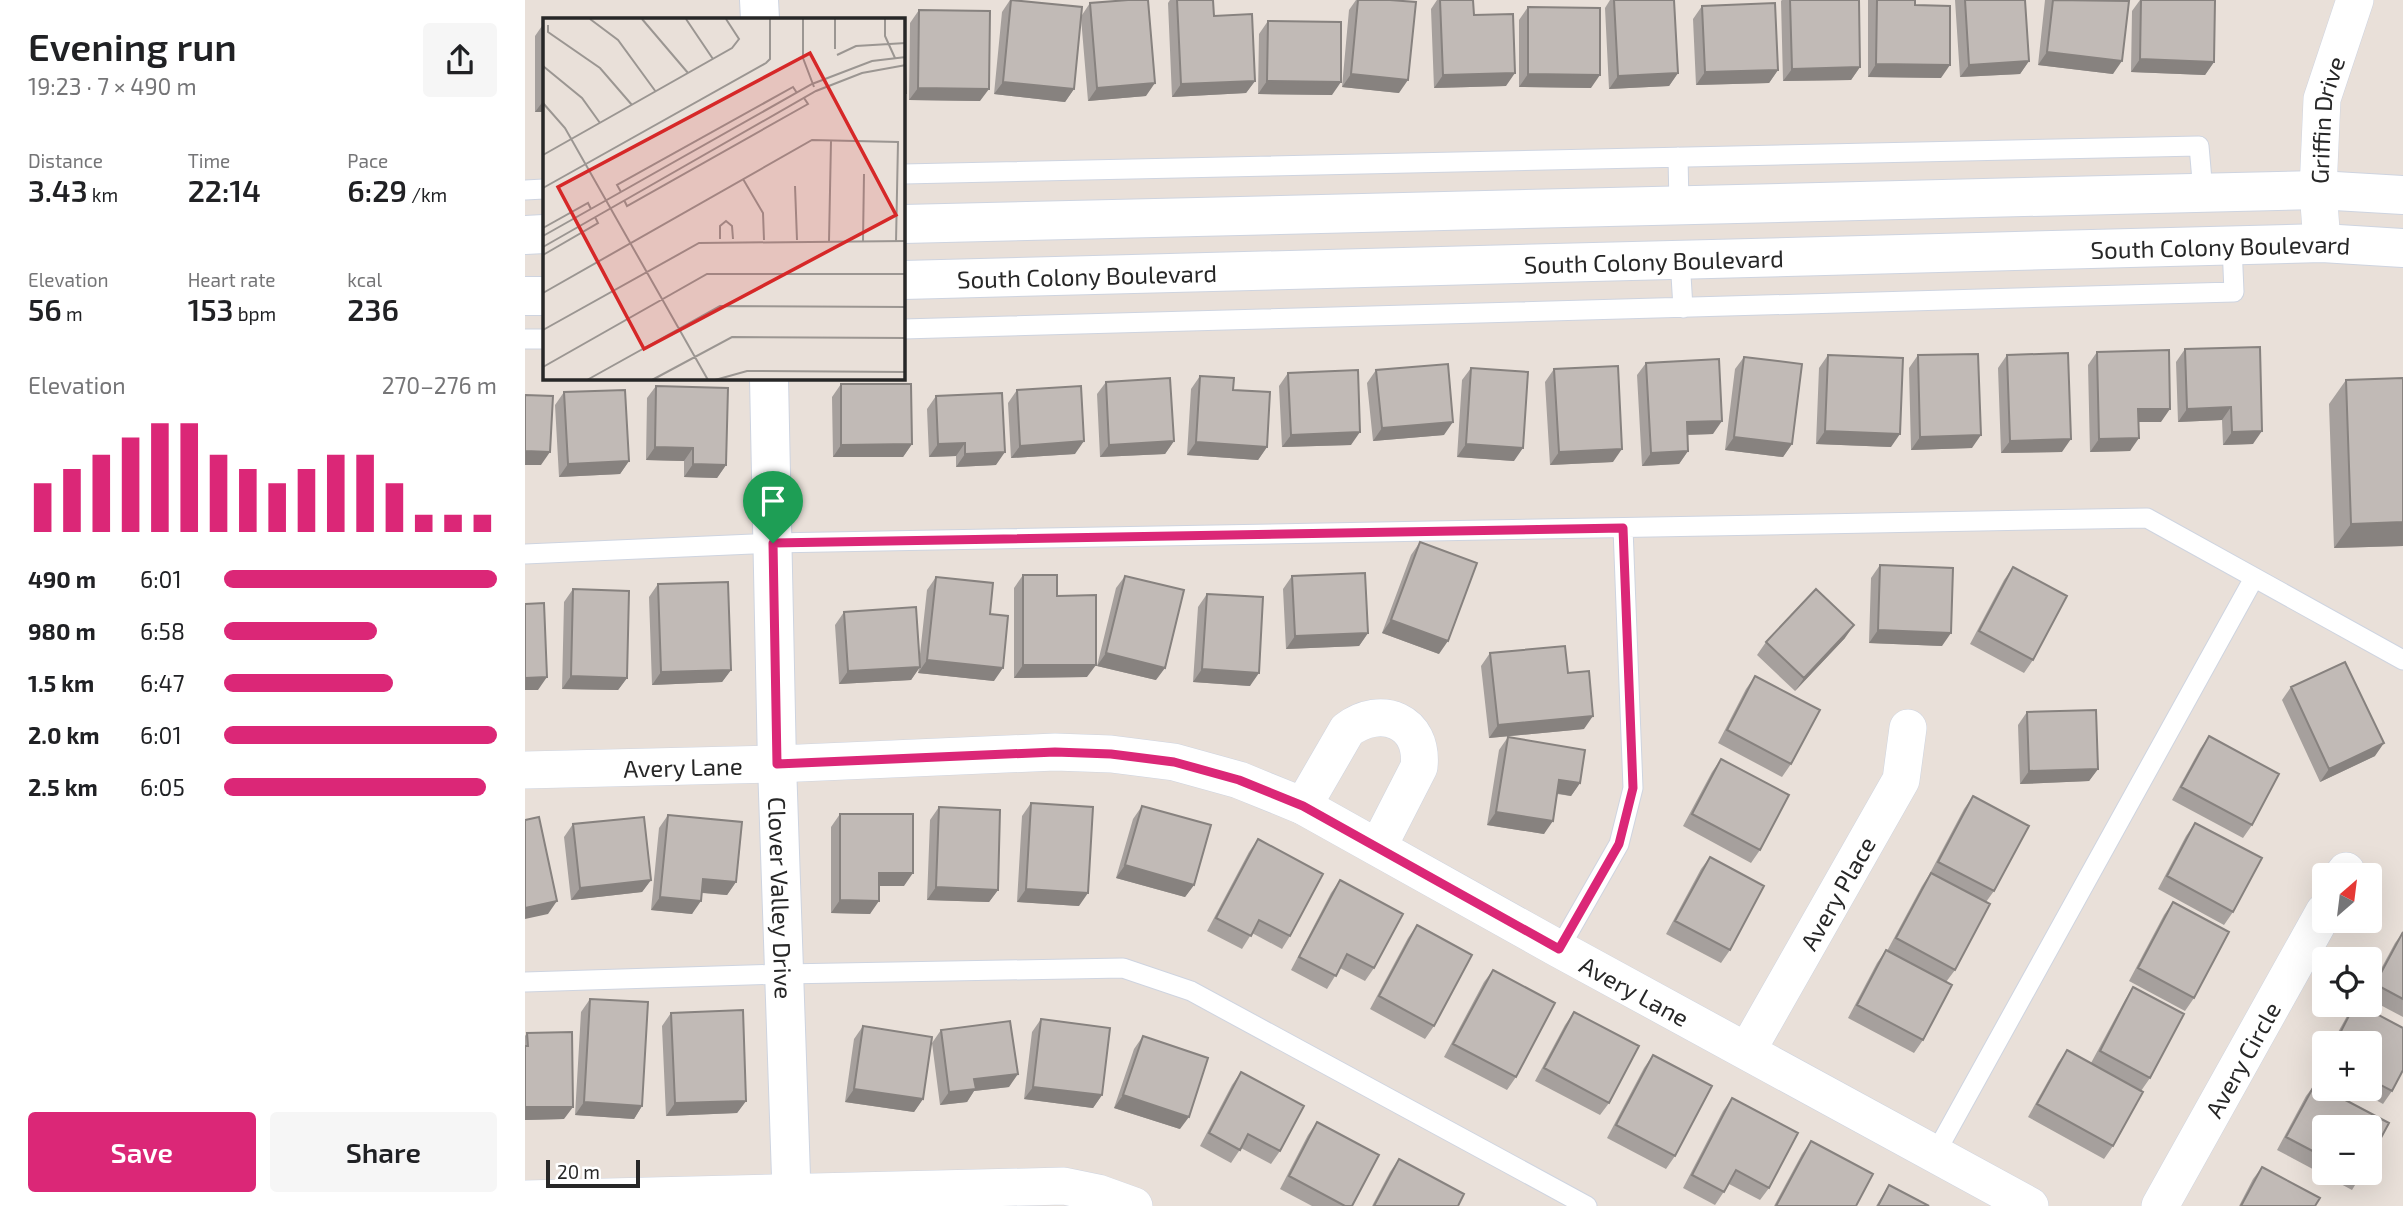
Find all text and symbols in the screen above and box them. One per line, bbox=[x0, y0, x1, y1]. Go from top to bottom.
inset map bbox=[543, 18, 905, 380]
text: Evening run bbox=[28, 23, 237, 69]
button: share bbox=[423, 23, 497, 97]
street label: Griffin Drive bbox=[2304, 52, 2350, 184]
text: 19:23 · 7 × 490 m bbox=[28, 72, 197, 100]
text: Distance bbox=[28, 149, 103, 172]
text: Time bbox=[188, 149, 230, 172]
text: Pace bbox=[347, 149, 388, 172]
text: 3.43 bbox=[28, 172, 88, 208]
text: 22:14 bbox=[188, 172, 261, 208]
text: 6:29 bbox=[347, 172, 407, 208]
text: km bbox=[88, 183, 118, 206]
text: /km bbox=[407, 183, 447, 206]
street label: South Colony Boulevard bbox=[2090, 228, 2351, 264]
street label: South Colony Boulevard bbox=[1523, 243, 1784, 278]
street label: South Colony Boulevard bbox=[957, 257, 1217, 293]
text: Elevation bbox=[28, 268, 109, 291]
text: Heart rate bbox=[188, 268, 276, 291]
text: kcal bbox=[347, 268, 382, 291]
text: 56 bbox=[28, 291, 62, 327]
text: 153 bbox=[188, 291, 233, 327]
text: 236 bbox=[347, 291, 399, 327]
text: m bbox=[62, 302, 83, 325]
text: bpm bbox=[233, 302, 276, 325]
text: Elevation bbox=[28, 371, 126, 399]
text: 270–276 m bbox=[382, 371, 497, 399]
pin bbox=[743, 471, 803, 543]
icon: arrive bbox=[754, 482, 792, 520]
text: 490 m bbox=[28, 565, 96, 593]
text: 6:01 bbox=[140, 565, 182, 593]
text: 980 m bbox=[28, 617, 96, 645]
text: 6:58 bbox=[140, 617, 185, 645]
text: 1.5 km bbox=[28, 669, 94, 697]
text: 6:47 bbox=[140, 669, 185, 697]
text: 2.0 km bbox=[28, 721, 100, 749]
text: 6:01 bbox=[140, 721, 182, 749]
street label: Avery Lane bbox=[623, 750, 743, 782]
text: 2.5 km bbox=[28, 773, 98, 801]
text: 6:05 bbox=[140, 773, 185, 801]
street label: Clover Valley Drive bbox=[764, 796, 799, 1000]
street label: Avery Place bbox=[1793, 831, 1881, 955]
north arrow bbox=[2312, 863, 2382, 933]
map controls bbox=[2312, 863, 2382, 1185]
button: locate bbox=[2312, 947, 2382, 1017]
street label: Avery Lane bbox=[1575, 949, 1694, 1032]
street label: Avery Circle bbox=[2198, 996, 2286, 1122]
button: + bbox=[2312, 1031, 2382, 1101]
button: Save bbox=[28, 1112, 256, 1192]
button: Share bbox=[270, 1112, 497, 1192]
button: − bbox=[2312, 1115, 2382, 1185]
scale bar bbox=[546, 1157, 641, 1189]
text: 20 m bbox=[557, 1160, 600, 1183]

